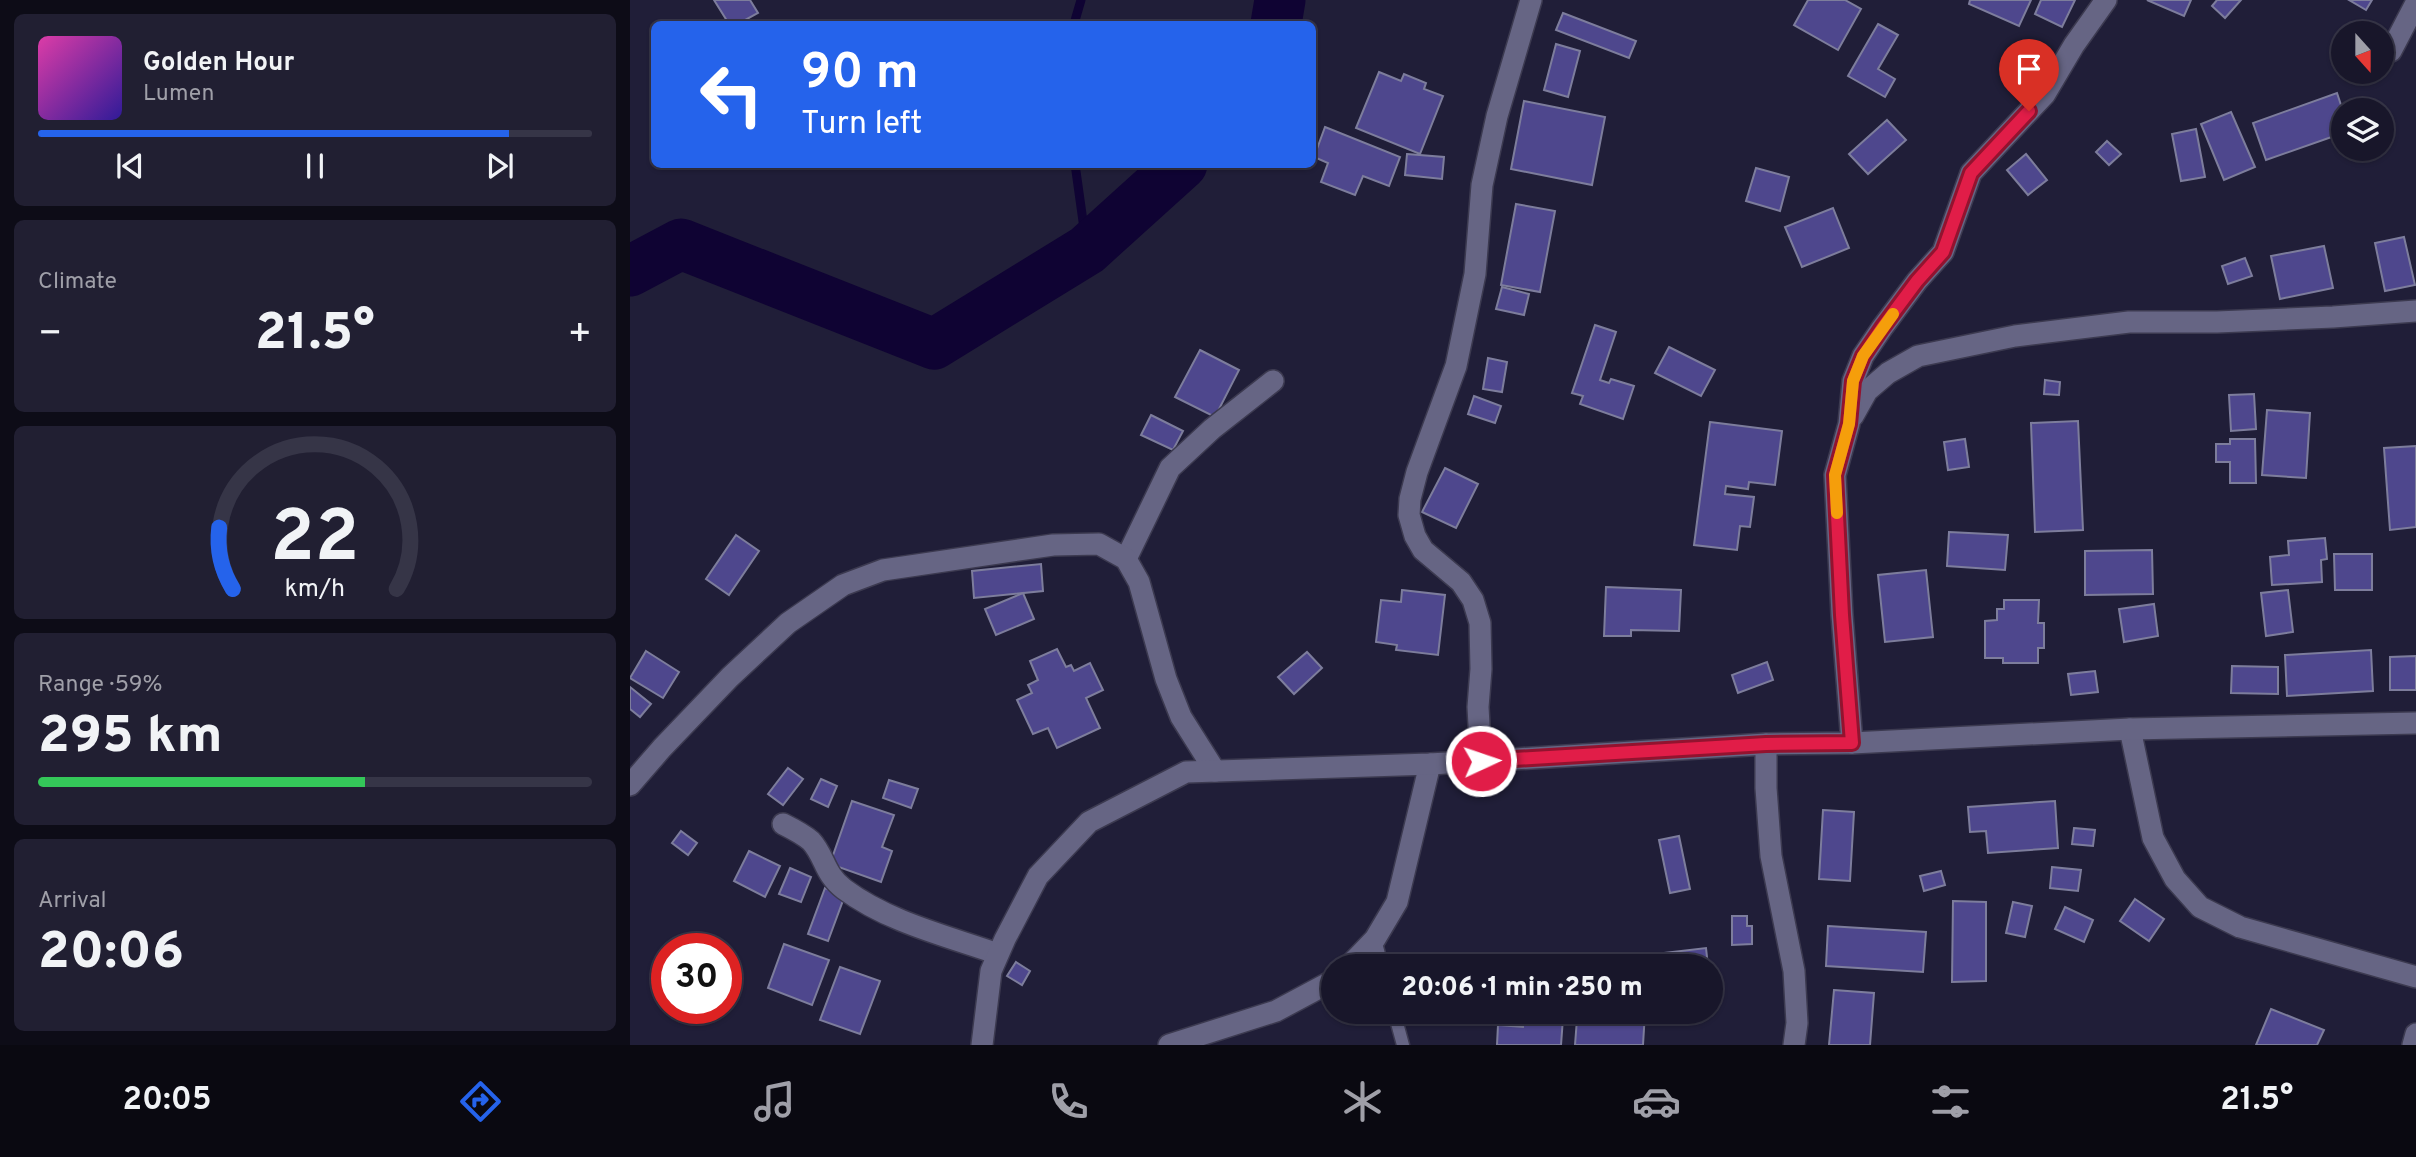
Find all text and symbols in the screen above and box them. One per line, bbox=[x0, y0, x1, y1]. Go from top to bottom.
north arrow bbox=[2331, 21, 2394, 84]
map controls bbox=[2331, 21, 2394, 161]
pin bbox=[1999, 39, 2059, 111]
text: 90 m bbox=[801, 44, 919, 106]
text: Golden Hour bbox=[143, 47, 294, 80]
icon: left bbox=[686, 49, 777, 140]
icon: arrive bbox=[2010, 50, 2048, 88]
text: Lumen bbox=[143, 80, 214, 109]
button: layers bbox=[2331, 98, 2394, 161]
text: Turn left bbox=[801, 105, 922, 145]
icon: previous bbox=[111, 147, 149, 185]
icon: pause bbox=[296, 147, 334, 185]
icon: next bbox=[481, 147, 519, 185]
text: Climate bbox=[38, 268, 117, 297]
text: 21.5° bbox=[255, 302, 375, 368]
text: − bbox=[38, 311, 63, 360]
text: + bbox=[567, 311, 592, 360]
text: 22 bbox=[270, 495, 360, 587]
text: km/h bbox=[285, 573, 345, 605]
text: Range · 59% bbox=[38, 671, 163, 700]
text: 295 km bbox=[38, 705, 222, 771]
position arrow bbox=[1444, 724, 1518, 798]
text: Arrival bbox=[38, 887, 107, 916]
text: 20:06 bbox=[38, 921, 184, 987]
speed limit sign: 30 bbox=[651, 933, 742, 1024]
text: 20:06 · 1 min · 250 m bbox=[1401, 972, 1643, 1005]
icon: directions bbox=[456, 1077, 505, 1126]
icon: music bbox=[750, 1077, 799, 1126]
icon: phone bbox=[1044, 1077, 1093, 1126]
icon: climate bbox=[1338, 1077, 1387, 1126]
icon: car bbox=[1632, 1077, 1681, 1126]
icon: filters bbox=[1926, 1077, 1975, 1126]
text: 20:05 bbox=[122, 1081, 211, 1121]
text: 21.5° bbox=[2220, 1081, 2293, 1121]

